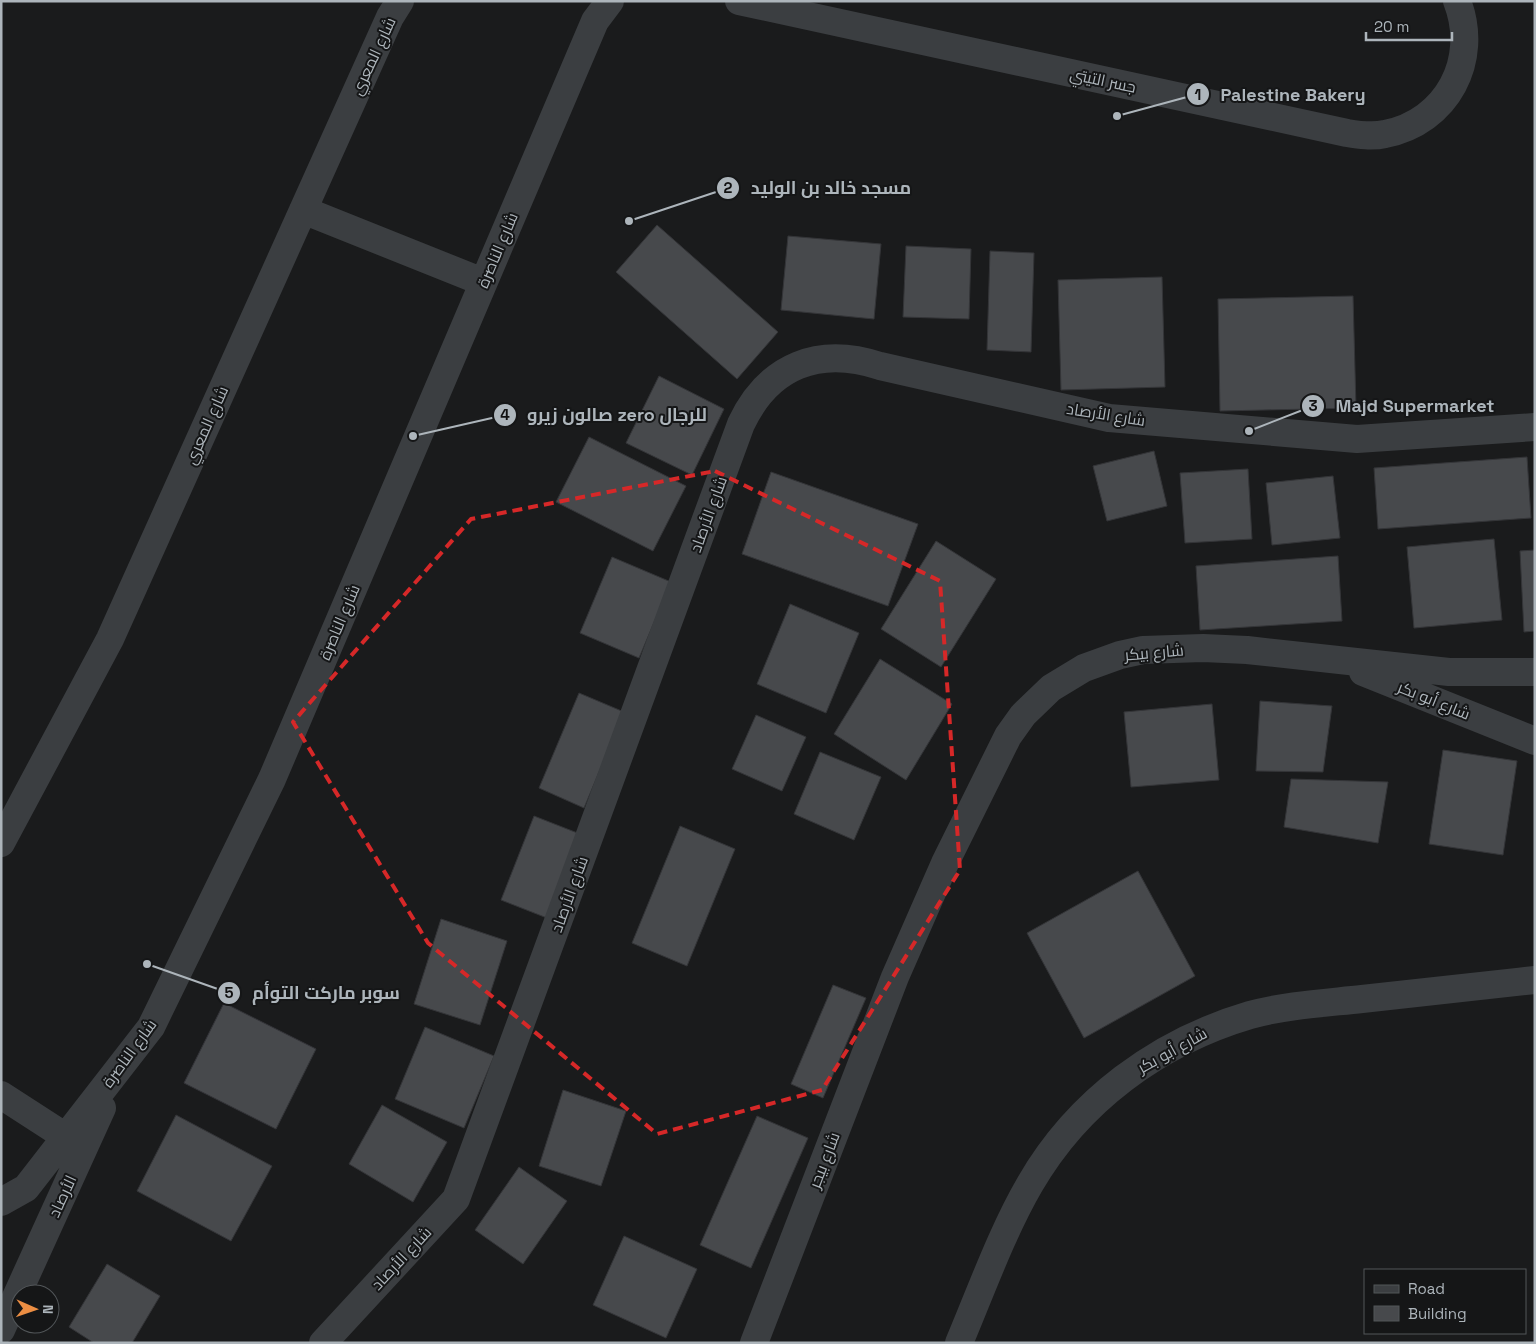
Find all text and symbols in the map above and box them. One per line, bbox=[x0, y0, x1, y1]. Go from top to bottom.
scale bar bbox=[1366, 10, 1452, 42]
street label: شارع المعري bbox=[346, 14, 403, 100]
text: 20 m bbox=[1374, 17, 1409, 36]
street label: جسر التيتي bbox=[1067, 63, 1138, 101]
callout: Palestine Bakery bbox=[1186, 78, 1376, 111]
text: Palestine Bakery bbox=[1220, 83, 1366, 106]
text: 1 bbox=[1195, 85, 1201, 104]
callout: مسجد خالد بن الوليد bbox=[716, 171, 921, 204]
text: مسجد خالد بن الوليد bbox=[751, 176, 911, 199]
text: 2 bbox=[724, 178, 733, 197]
street label: شارع الناصرة bbox=[472, 209, 524, 291]
street label: شارع المعري bbox=[180, 383, 236, 469]
callout: Majd Supermarket bbox=[1300, 389, 1504, 422]
text: Majd Supermarket bbox=[1336, 394, 1494, 417]
text: 3 bbox=[1308, 396, 1318, 415]
street label: شارع الأرصاد bbox=[1065, 398, 1147, 432]
callout: صالون زيرو zero للرجال bbox=[492, 399, 717, 432]
text: صالون زيرو zero للرجال bbox=[527, 403, 707, 426]
text: 4 bbox=[500, 405, 510, 424]
street label: شارع الأرصاد bbox=[685, 473, 733, 555]
street label: شارع الناصرة bbox=[314, 581, 366, 663]
street label: شارع بيكر bbox=[1123, 639, 1185, 667]
street label: شارع أبو بكر bbox=[1393, 676, 1473, 725]
street label: شارع الأرصاد bbox=[546, 853, 594, 935]
callout: سوبر ماركت التوأم bbox=[217, 977, 410, 1010]
text: سوبر ماركت التوأم bbox=[252, 980, 400, 1005]
text: 5 bbox=[224, 983, 234, 1002]
street label: شارع الناصرة bbox=[97, 1015, 162, 1092]
street label: شارع أبو بكر bbox=[1133, 1023, 1211, 1080]
street label: شارع بيجر bbox=[804, 1129, 846, 1193]
street label: الأرصاد bbox=[44, 1172, 81, 1221]
street label: شارع الأرصاد bbox=[367, 1222, 437, 1295]
legend bbox=[1364, 1269, 1526, 1334]
text: Road bbox=[1408, 1279, 1445, 1298]
north arrow bbox=[10, 1284, 60, 1334]
text: N bbox=[39, 1304, 57, 1314]
text: Building bbox=[1408, 1304, 1467, 1323]

